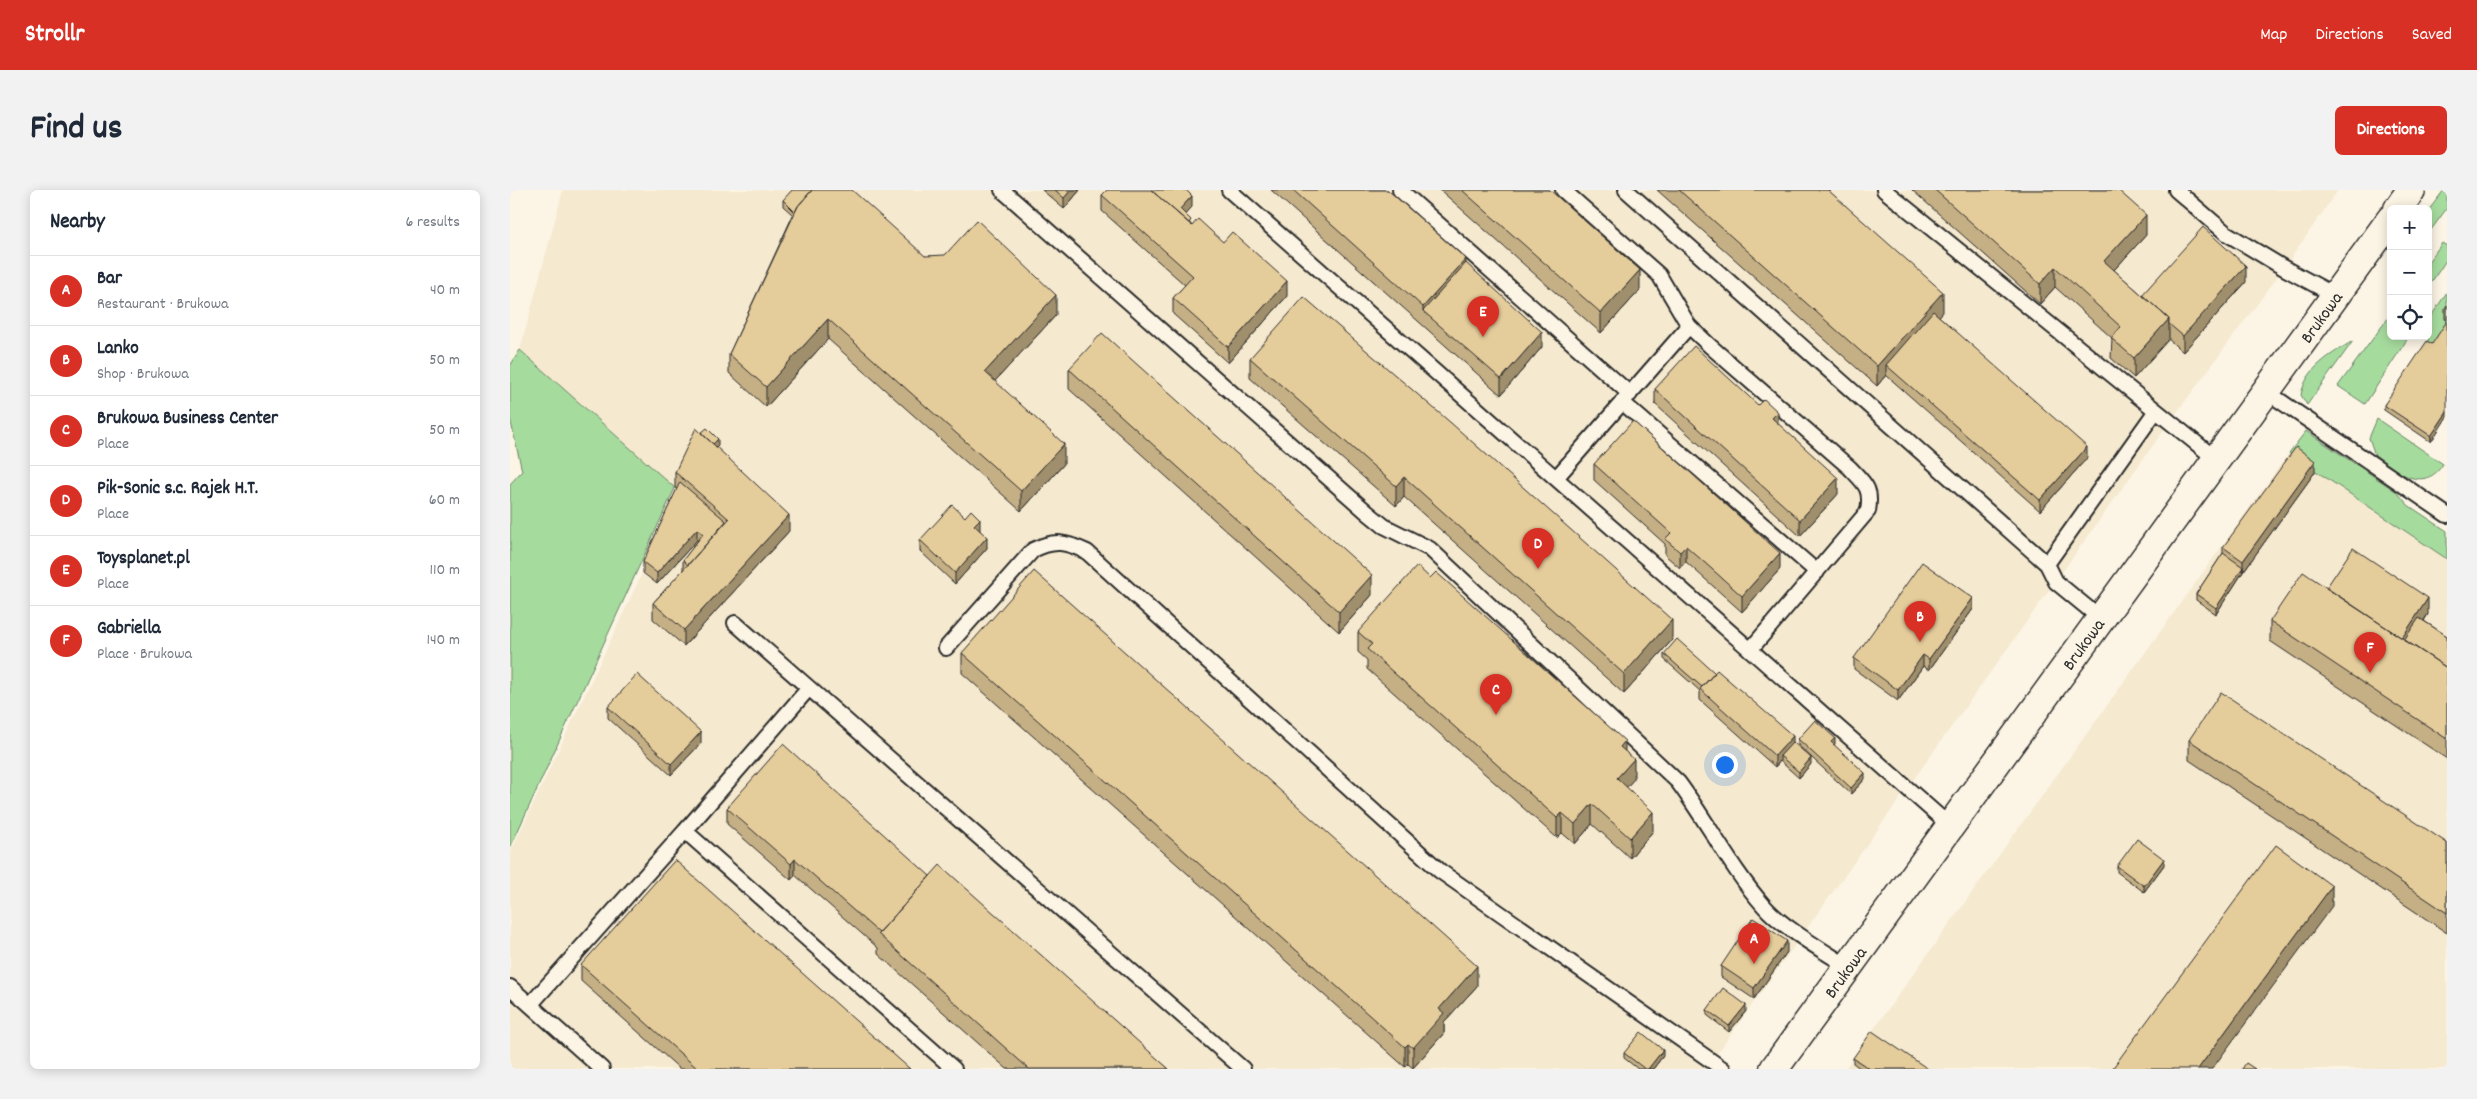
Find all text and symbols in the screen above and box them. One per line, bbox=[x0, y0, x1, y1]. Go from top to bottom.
text: Strollr bbox=[25, 18, 84, 52]
text: Map bbox=[2260, 23, 2287, 48]
text: Directions bbox=[2315, 23, 2384, 48]
text: Saved bbox=[2412, 23, 2452, 48]
text: Find us bbox=[30, 105, 122, 155]
button: Directions bbox=[2335, 106, 2447, 155]
map controls bbox=[2387, 205, 2432, 340]
button: + bbox=[2387, 205, 2432, 250]
text: Nearby bbox=[50, 208, 105, 238]
text: 6 results bbox=[405, 211, 460, 234]
button: − bbox=[2387, 250, 2432, 295]
text: Bar bbox=[97, 266, 122, 293]
text: A bbox=[62, 279, 70, 302]
text: 40 m bbox=[430, 279, 460, 302]
street label: Brukowa bbox=[2296, 287, 2351, 349]
text: Restaurant · Brukowa bbox=[97, 293, 229, 316]
button: locate bbox=[2387, 295, 2432, 340]
pin: E bbox=[1467, 296, 1499, 337]
text: Lanko bbox=[97, 336, 139, 363]
text: B bbox=[62, 349, 70, 372]
text: 50 m bbox=[429, 349, 460, 372]
text: Shop · Brukowa bbox=[97, 363, 189, 386]
text: Brukowa Business Center bbox=[97, 406, 278, 433]
text: C bbox=[62, 419, 70, 442]
text: 50 m bbox=[429, 419, 460, 442]
text: Place bbox=[97, 433, 129, 456]
text: Pik-Sonic s.c. Rajek H.T. bbox=[97, 476, 258, 503]
text: D bbox=[62, 489, 70, 512]
text: 60 m bbox=[429, 489, 460, 512]
text: Place bbox=[97, 503, 129, 526]
pin: D bbox=[1522, 528, 1554, 569]
text: Toysplanet.pl bbox=[97, 546, 190, 573]
text: E bbox=[62, 559, 70, 582]
text: 110 m bbox=[430, 559, 460, 582]
text: Place bbox=[97, 573, 129, 596]
pin: B bbox=[1904, 601, 1936, 642]
street label: Brukowa bbox=[2058, 614, 2113, 676]
text: Gabriella bbox=[97, 616, 161, 643]
text: F bbox=[62, 629, 70, 652]
text: 140 m bbox=[426, 629, 460, 652]
pin: F bbox=[2354, 632, 2386, 673]
text: Place · Brukowa bbox=[97, 643, 192, 666]
pin: C bbox=[1480, 674, 1512, 715]
your location bbox=[1712, 752, 1738, 778]
pin: A bbox=[1738, 923, 1770, 964]
street label: Brukowa bbox=[1820, 942, 1875, 1004]

